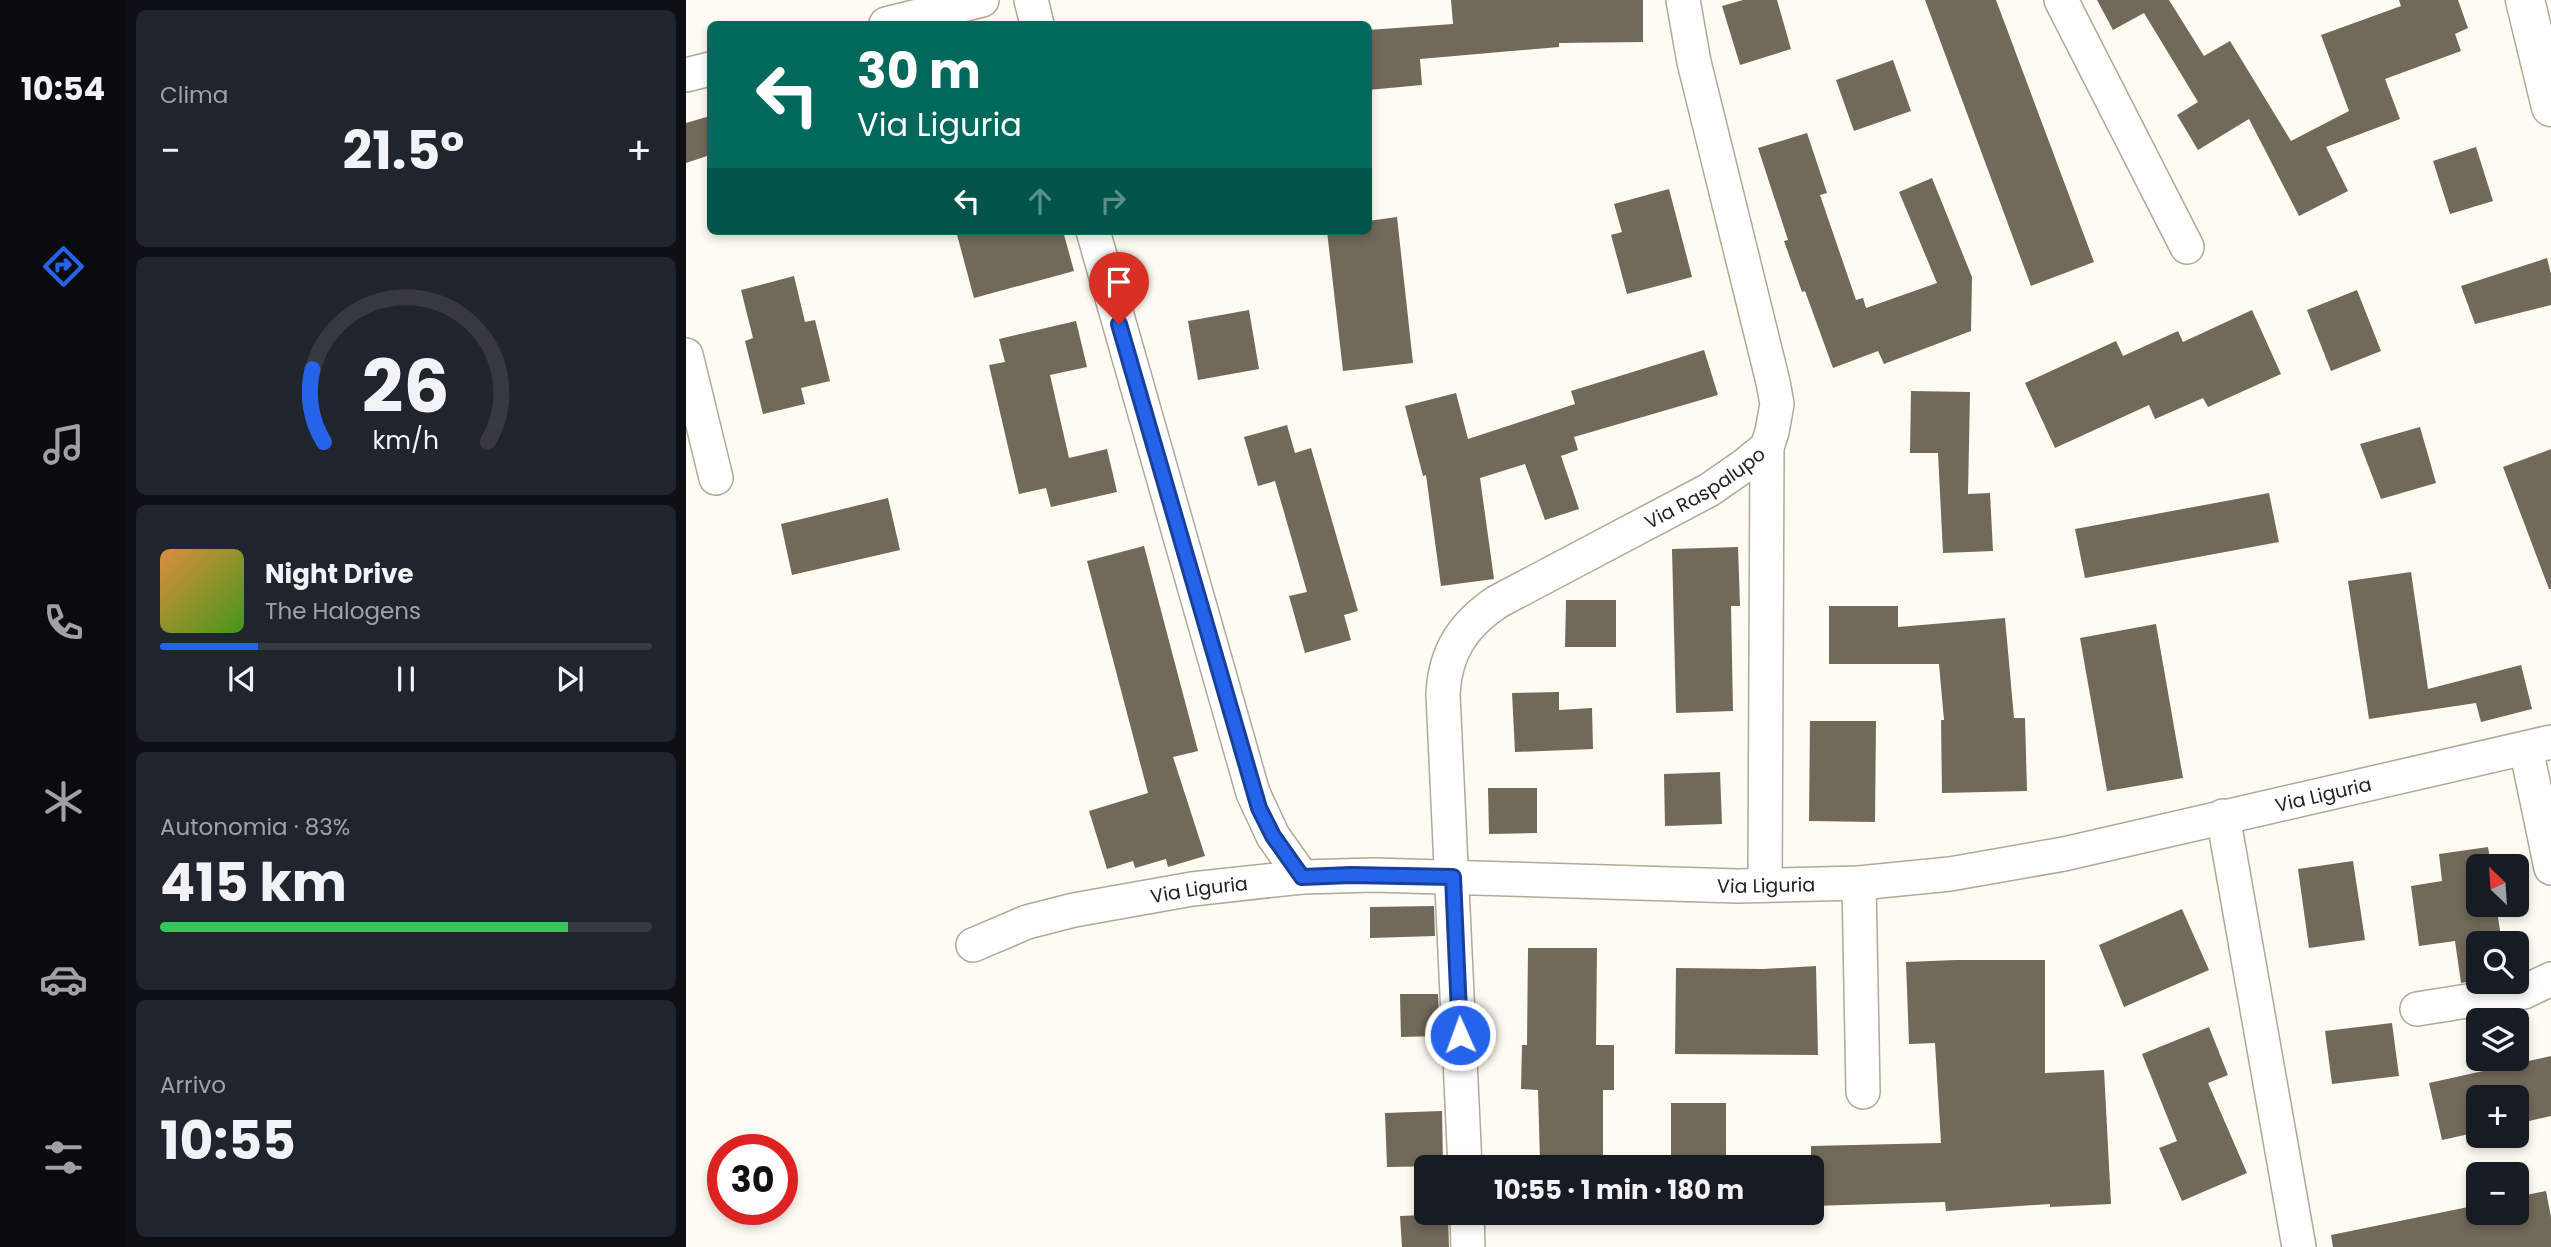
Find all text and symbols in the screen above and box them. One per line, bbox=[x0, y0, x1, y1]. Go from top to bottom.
text: 30 m bbox=[857, 37, 981, 105]
icon: left bbox=[742, 49, 833, 140]
text: 10:54 bbox=[21, 66, 105, 111]
text: Clima bbox=[160, 79, 228, 111]
text: Via Liguria bbox=[857, 102, 1022, 147]
text: 21.5° bbox=[343, 114, 464, 187]
text: − bbox=[160, 124, 181, 177]
text: + bbox=[626, 124, 652, 177]
icon: left bbox=[948, 182, 986, 220]
icon: ahead bbox=[1021, 182, 1059, 220]
icon: right bbox=[1094, 182, 1132, 220]
icon: directions bbox=[39, 242, 88, 291]
pin bbox=[1089, 252, 1149, 324]
icon: arrive bbox=[1100, 263, 1138, 301]
text: 26 bbox=[362, 337, 450, 438]
icon: music bbox=[39, 420, 88, 469]
text: km/h bbox=[373, 423, 439, 458]
street label: Via Raspalupo bbox=[1640, 440, 1771, 535]
text: Night Drive bbox=[265, 556, 413, 592]
text: The Halogens bbox=[265, 595, 421, 627]
icon: phone bbox=[39, 598, 88, 647]
icon: previous bbox=[223, 660, 261, 698]
icon: pause bbox=[387, 660, 425, 698]
icon: next bbox=[551, 660, 589, 698]
street label: Via Liguria bbox=[2272, 770, 2374, 819]
icon: climate bbox=[39, 777, 88, 826]
text: Autonomia · 83% bbox=[160, 811, 350, 843]
text: 415 km bbox=[160, 846, 347, 919]
north arrow bbox=[2466, 854, 2529, 917]
map controls bbox=[2466, 854, 2529, 1225]
street label: Via Liguria bbox=[1148, 870, 1249, 910]
street label: Via Liguria bbox=[1717, 871, 1815, 900]
button: search bbox=[2466, 931, 2529, 994]
icon: car bbox=[39, 955, 88, 1004]
position arrow bbox=[1423, 998, 1497, 1072]
button: layers bbox=[2466, 1008, 2529, 1071]
text: Arrivo bbox=[160, 1069, 226, 1101]
button: + bbox=[2466, 1085, 2529, 1148]
text: 10:55 bbox=[160, 1104, 296, 1177]
icon: filters bbox=[39, 1133, 88, 1182]
speed limit sign: 30 bbox=[707, 1134, 798, 1225]
button: − bbox=[2466, 1162, 2529, 1225]
text: 10:55 · 1 min · 180 m bbox=[1494, 1172, 1744, 1208]

